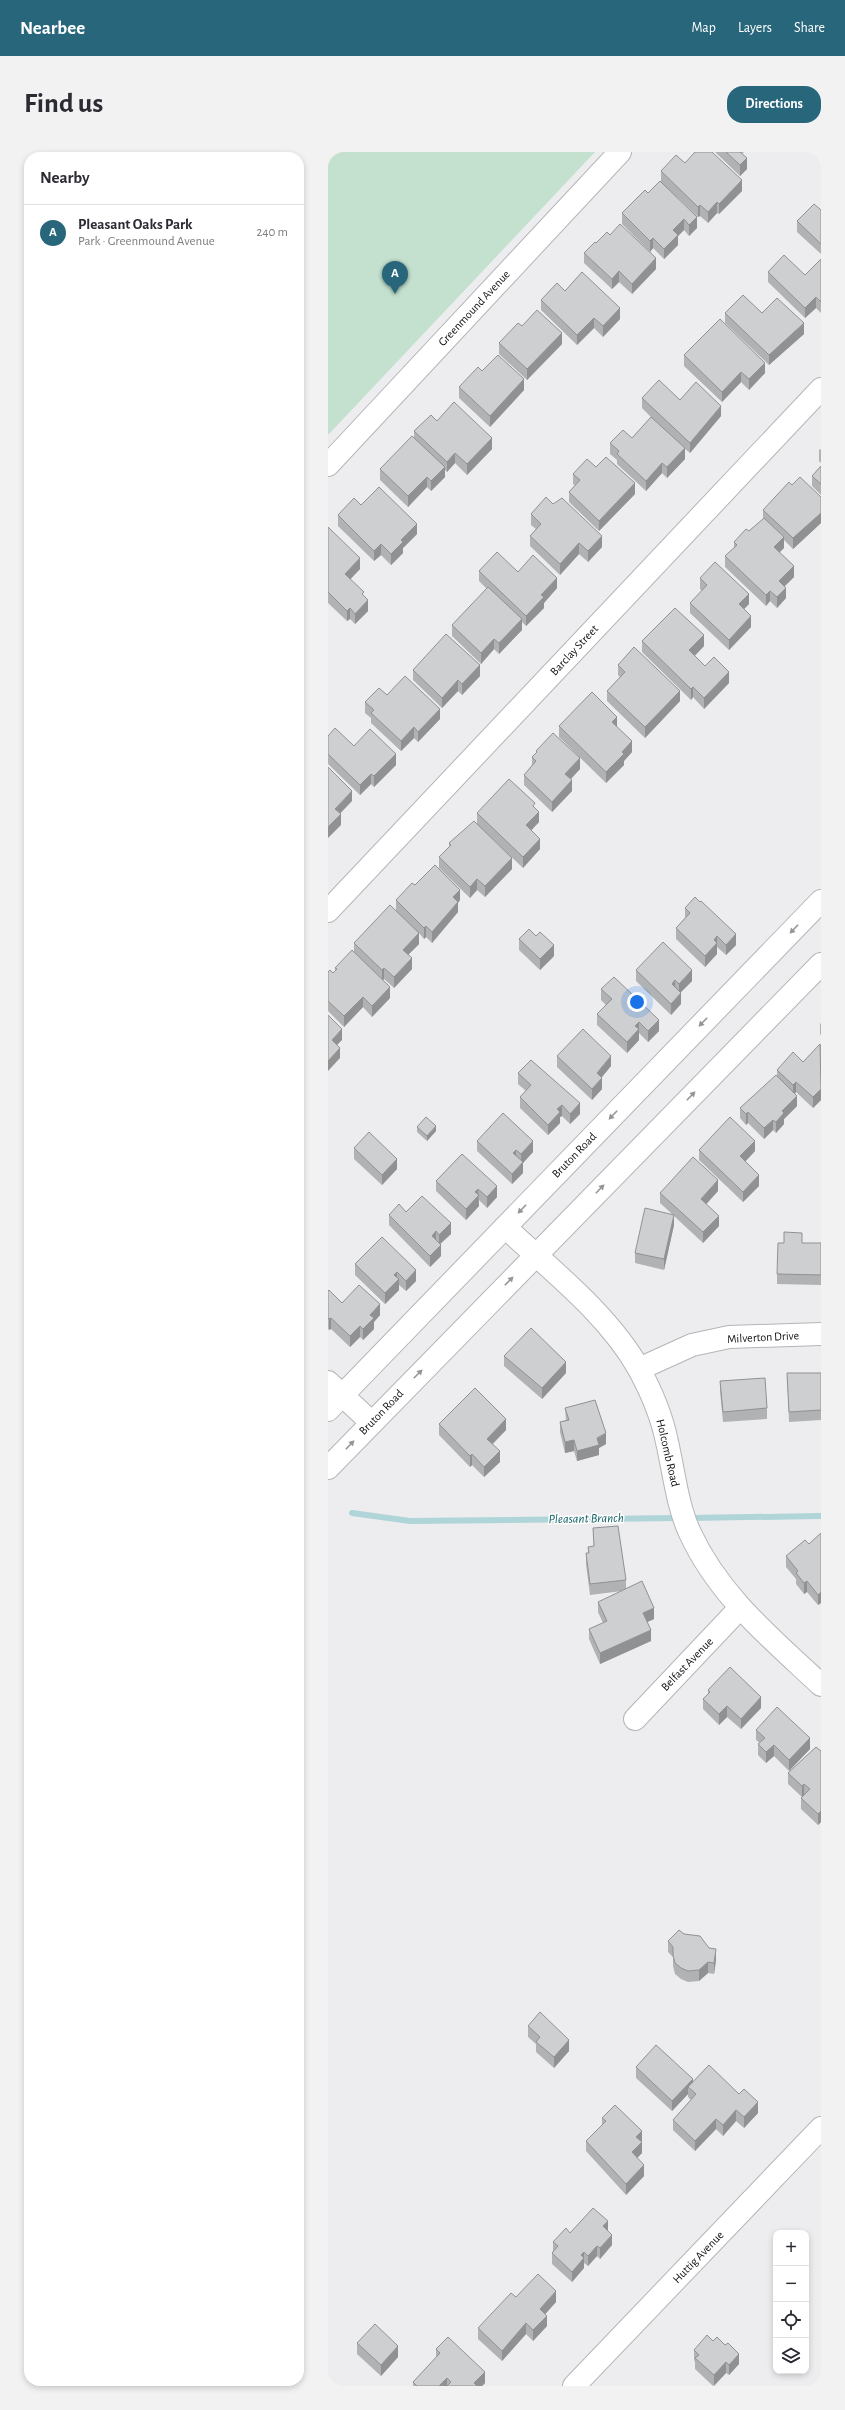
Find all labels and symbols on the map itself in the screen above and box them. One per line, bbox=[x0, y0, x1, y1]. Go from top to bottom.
pin: A bbox=[382, 261, 408, 294]
street label: Greenmound Avenue bbox=[436, 268, 512, 348]
street label: Barclay Street bbox=[548, 622, 601, 678]
one-way arrow bbox=[789, 924, 799, 934]
your location bbox=[627, 992, 647, 1012]
one-way arrow bbox=[698, 1017, 708, 1027]
one-way arrow bbox=[687, 1091, 696, 1101]
one-way arrow bbox=[608, 1110, 618, 1120]
street label: Bruton Road bbox=[550, 1130, 598, 1180]
one-way arrow bbox=[596, 1184, 605, 1194]
one-way arrow bbox=[517, 1204, 527, 1214]
one-way arrow bbox=[504, 1276, 514, 1286]
street label: Milverton Drive bbox=[727, 1329, 799, 1345]
one-way arrow bbox=[413, 1369, 423, 1379]
street label: Bruton Road bbox=[357, 1387, 405, 1437]
street label: Holcomb Road bbox=[654, 1418, 682, 1488]
one-way arrow bbox=[345, 1440, 354, 1450]
water label: Pleasant Branch bbox=[548, 1512, 624, 1526]
street label: Belfast Avenue bbox=[659, 1635, 715, 1693]
street label: Huttig Avenue bbox=[670, 2229, 726, 2285]

